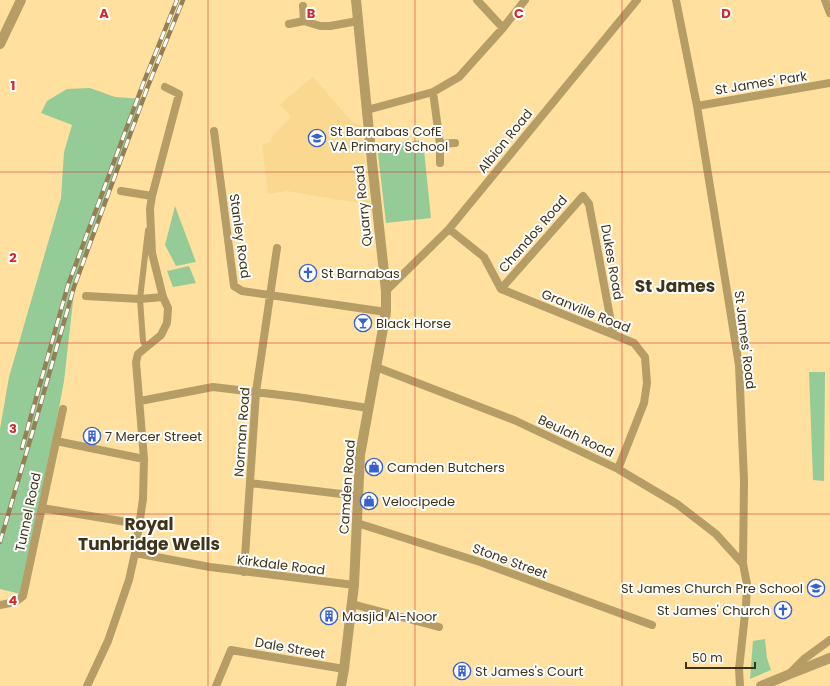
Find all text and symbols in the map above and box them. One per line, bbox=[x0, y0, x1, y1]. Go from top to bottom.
text: A bbox=[99, 4, 109, 23]
text: B bbox=[307, 4, 316, 23]
text: C bbox=[514, 4, 524, 23]
text: D bbox=[721, 4, 731, 23]
street label: St James' Park bbox=[714, 66, 809, 100]
text: 1 bbox=[11, 76, 15, 95]
street label: Albion Road bbox=[473, 105, 537, 177]
place label: St Barnabas CofE VA Primary School bbox=[330, 122, 448, 156]
school or university icon: St Barnabas CofE VA Primary School bbox=[307, 128, 327, 148]
street label: Quarry Road bbox=[349, 164, 377, 248]
street label: Chandos Road bbox=[494, 191, 572, 277]
street label: Stanley Road bbox=[225, 192, 255, 280]
street label: Dukes Road bbox=[596, 223, 628, 301]
text: 2 bbox=[9, 248, 17, 267]
church icon: St Barnabas bbox=[298, 263, 318, 283]
place label: St Barnabas bbox=[321, 264, 400, 283]
district label: St James bbox=[635, 274, 715, 298]
street label: Granville Road bbox=[539, 285, 633, 337]
street label: St James' Road bbox=[730, 290, 760, 390]
bar icon: Black Horse bbox=[353, 313, 373, 333]
place label: Black Horse bbox=[376, 314, 451, 333]
street label: Norman Road bbox=[229, 386, 255, 478]
street label: Beulah Road bbox=[535, 410, 617, 462]
text: 3 bbox=[9, 419, 17, 438]
building icon: 7 Mercer Street bbox=[82, 426, 102, 446]
place label: 7 Mercer Street bbox=[105, 427, 202, 446]
street label: Camden Road bbox=[334, 439, 360, 535]
shop icon: Camden Butchers bbox=[364, 457, 384, 477]
place label: Camden Butchers bbox=[387, 458, 505, 477]
street label: Tunnel Road bbox=[10, 471, 46, 553]
shop icon: Velocipede bbox=[359, 491, 379, 511]
place label: Velocipede bbox=[382, 492, 455, 511]
district label: Royal Tunbridge Wells bbox=[78, 512, 220, 556]
street label: Stone Street bbox=[470, 539, 550, 583]
street label: Kirkdale Road bbox=[236, 550, 326, 580]
school or university icon: St James Church Pre School bbox=[806, 578, 826, 598]
place label: St James Church Pre School bbox=[621, 579, 803, 598]
text: 4 bbox=[9, 591, 18, 610]
church icon: St James' Church bbox=[773, 600, 793, 620]
place label: St James' Church bbox=[657, 601, 770, 620]
building icon: Masjid Al-Noor bbox=[319, 606, 339, 626]
place label: Masjid Al-Noor bbox=[342, 607, 437, 626]
street label: Dale Street bbox=[253, 632, 327, 664]
scale bar bbox=[686, 644, 755, 670]
text: 50 m bbox=[692, 649, 723, 666]
building icon: St James's Court bbox=[452, 661, 472, 681]
place label: St James's Court bbox=[475, 662, 584, 681]

